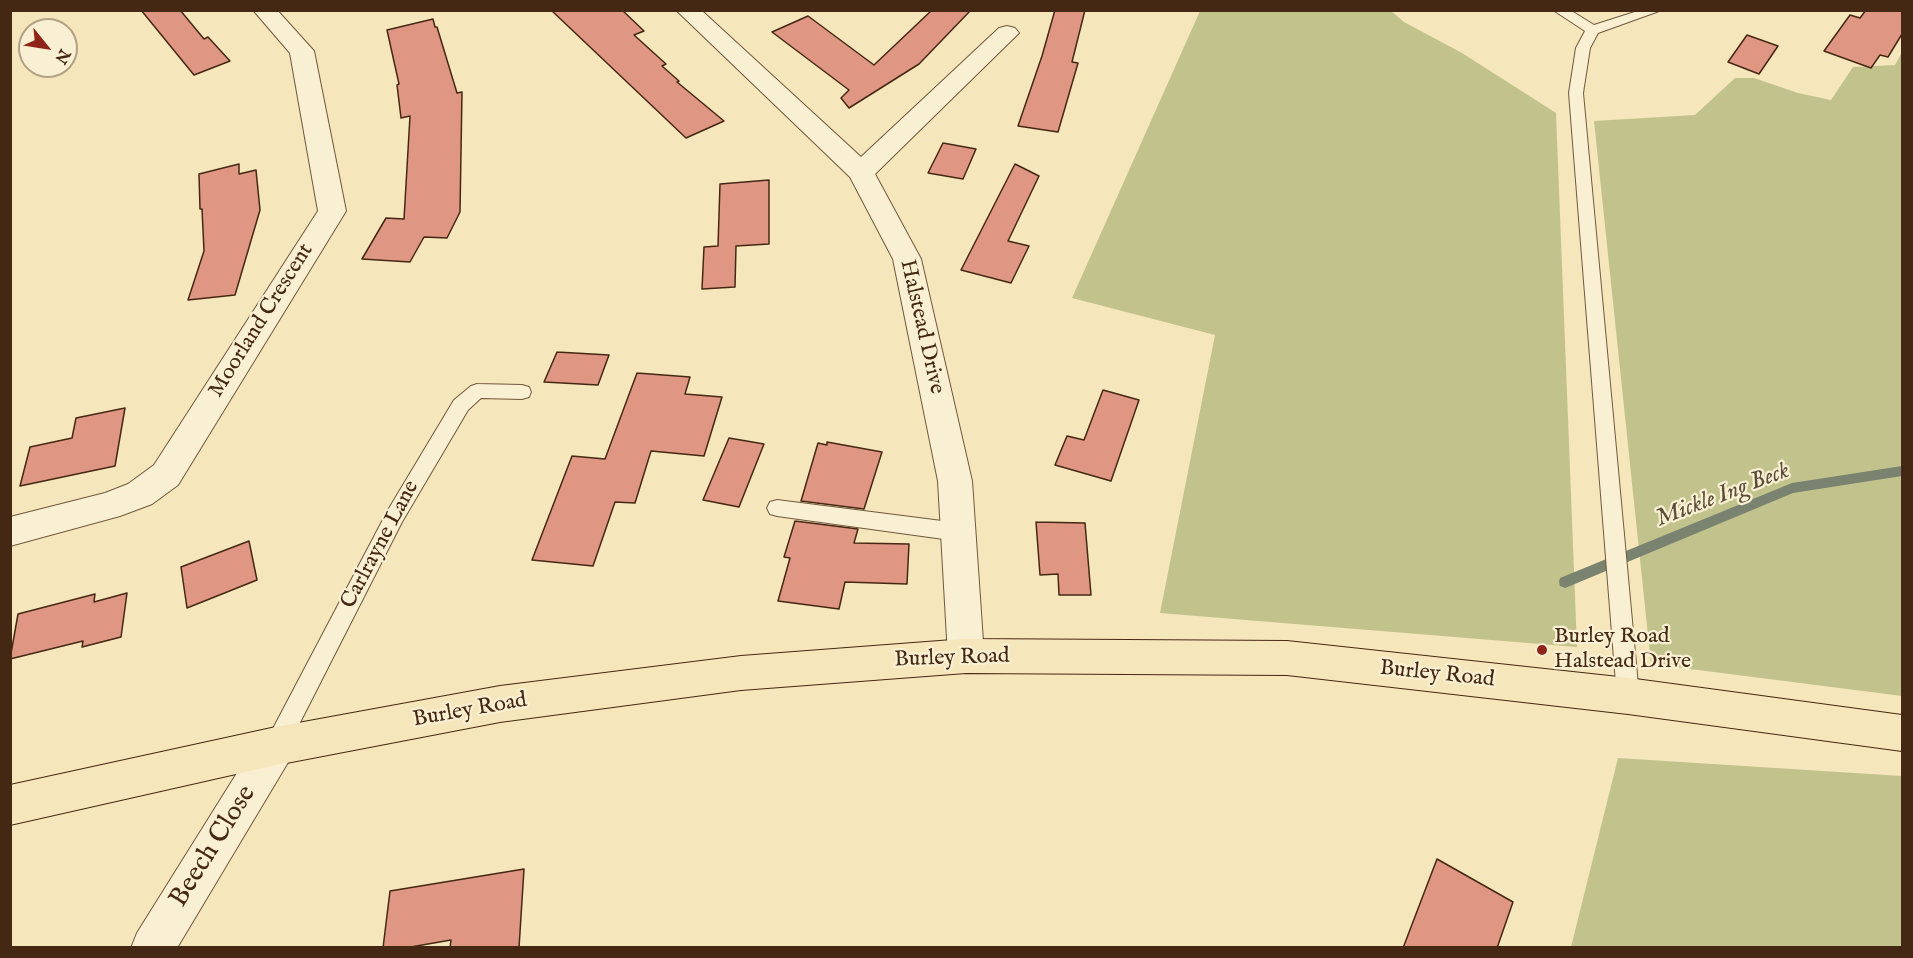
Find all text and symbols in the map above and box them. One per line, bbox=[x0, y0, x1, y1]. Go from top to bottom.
north arrow bbox=[18, 18, 78, 78]
text: N bbox=[50, 45, 74, 67]
street label: Moorland Crescent bbox=[204, 239, 320, 403]
street label: Halstead Drive bbox=[893, 257, 949, 397]
water label: Mickle Ing Beck bbox=[1652, 457, 1794, 535]
street label: Carlrayne Lane bbox=[336, 477, 426, 613]
place label: Burley Road Halstead Drive bbox=[1554, 624, 1691, 676]
marker: Burley Road Halstead Drive bbox=[1535, 643, 1549, 657]
street label: Burley Road bbox=[894, 644, 1010, 674]
street label: Burley Road bbox=[1378, 656, 1496, 694]
street label: Burley Road bbox=[411, 688, 529, 734]
street label: Beech Close bbox=[164, 780, 264, 914]

